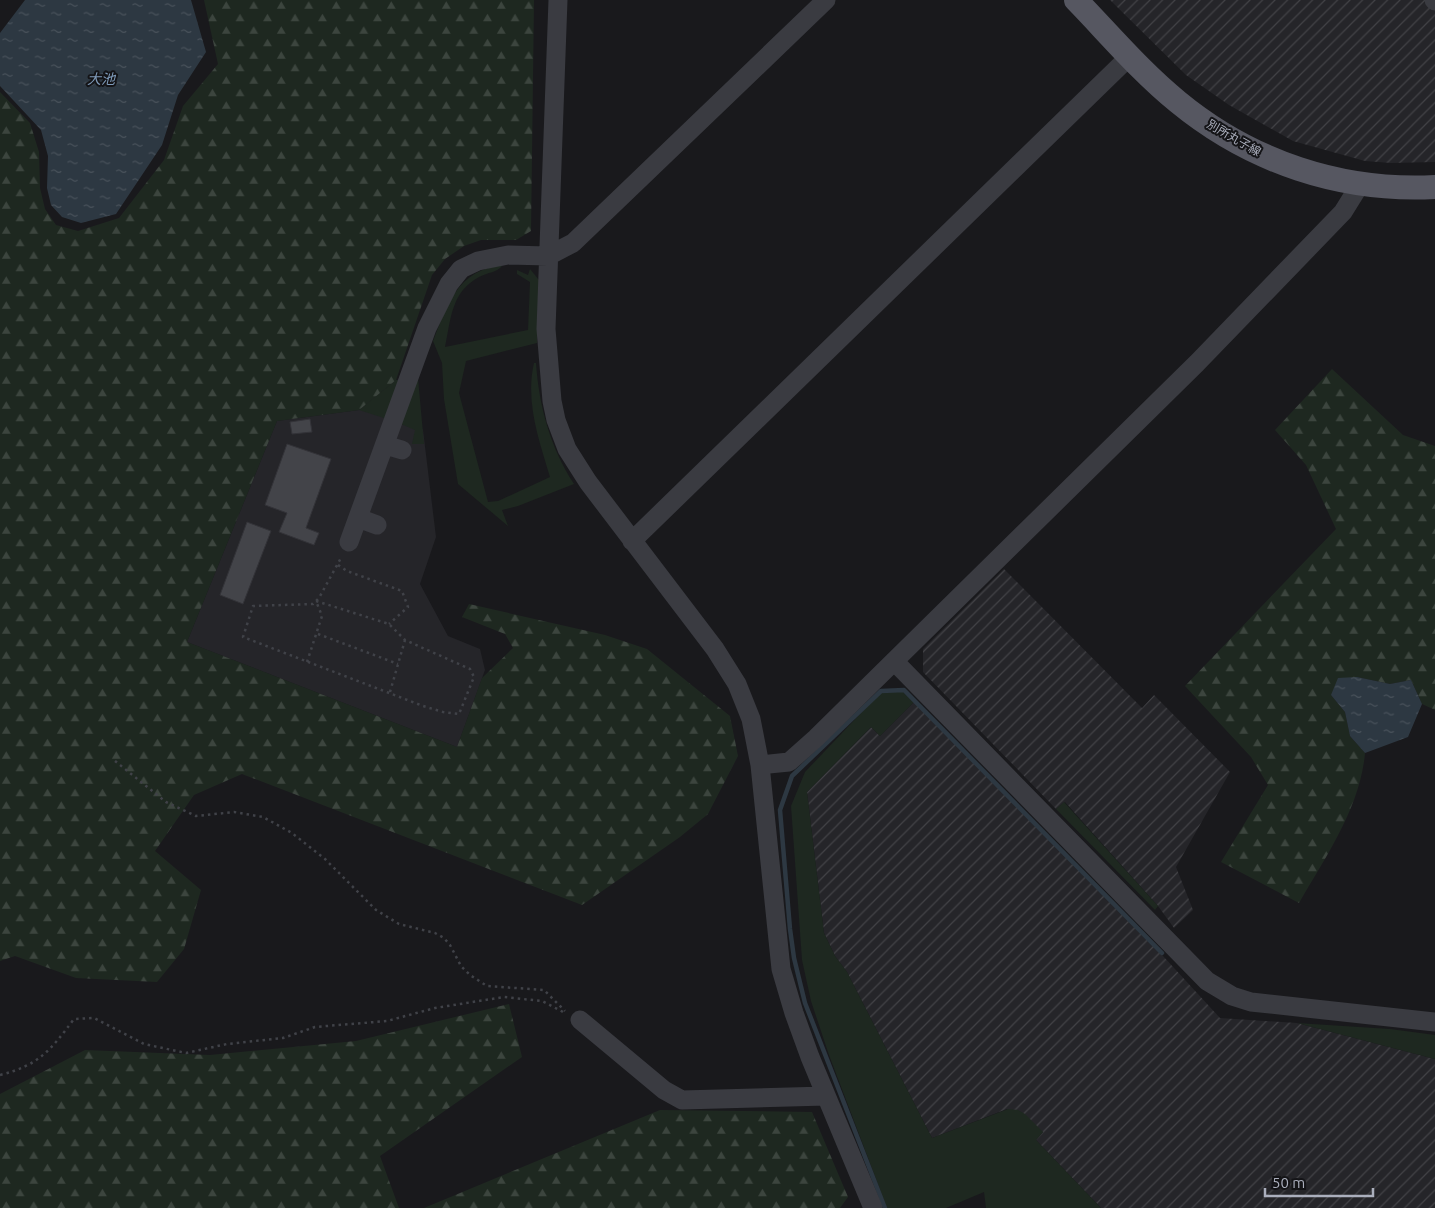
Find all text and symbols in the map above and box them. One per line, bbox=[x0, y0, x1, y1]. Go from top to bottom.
water label: 大池 bbox=[87, 71, 117, 87]
street label: 別所丸子線 bbox=[1205, 117, 1263, 158]
scale bar bbox=[1265, 1166, 1372, 1198]
text: 50 m bbox=[1272, 1174, 1305, 1191]

